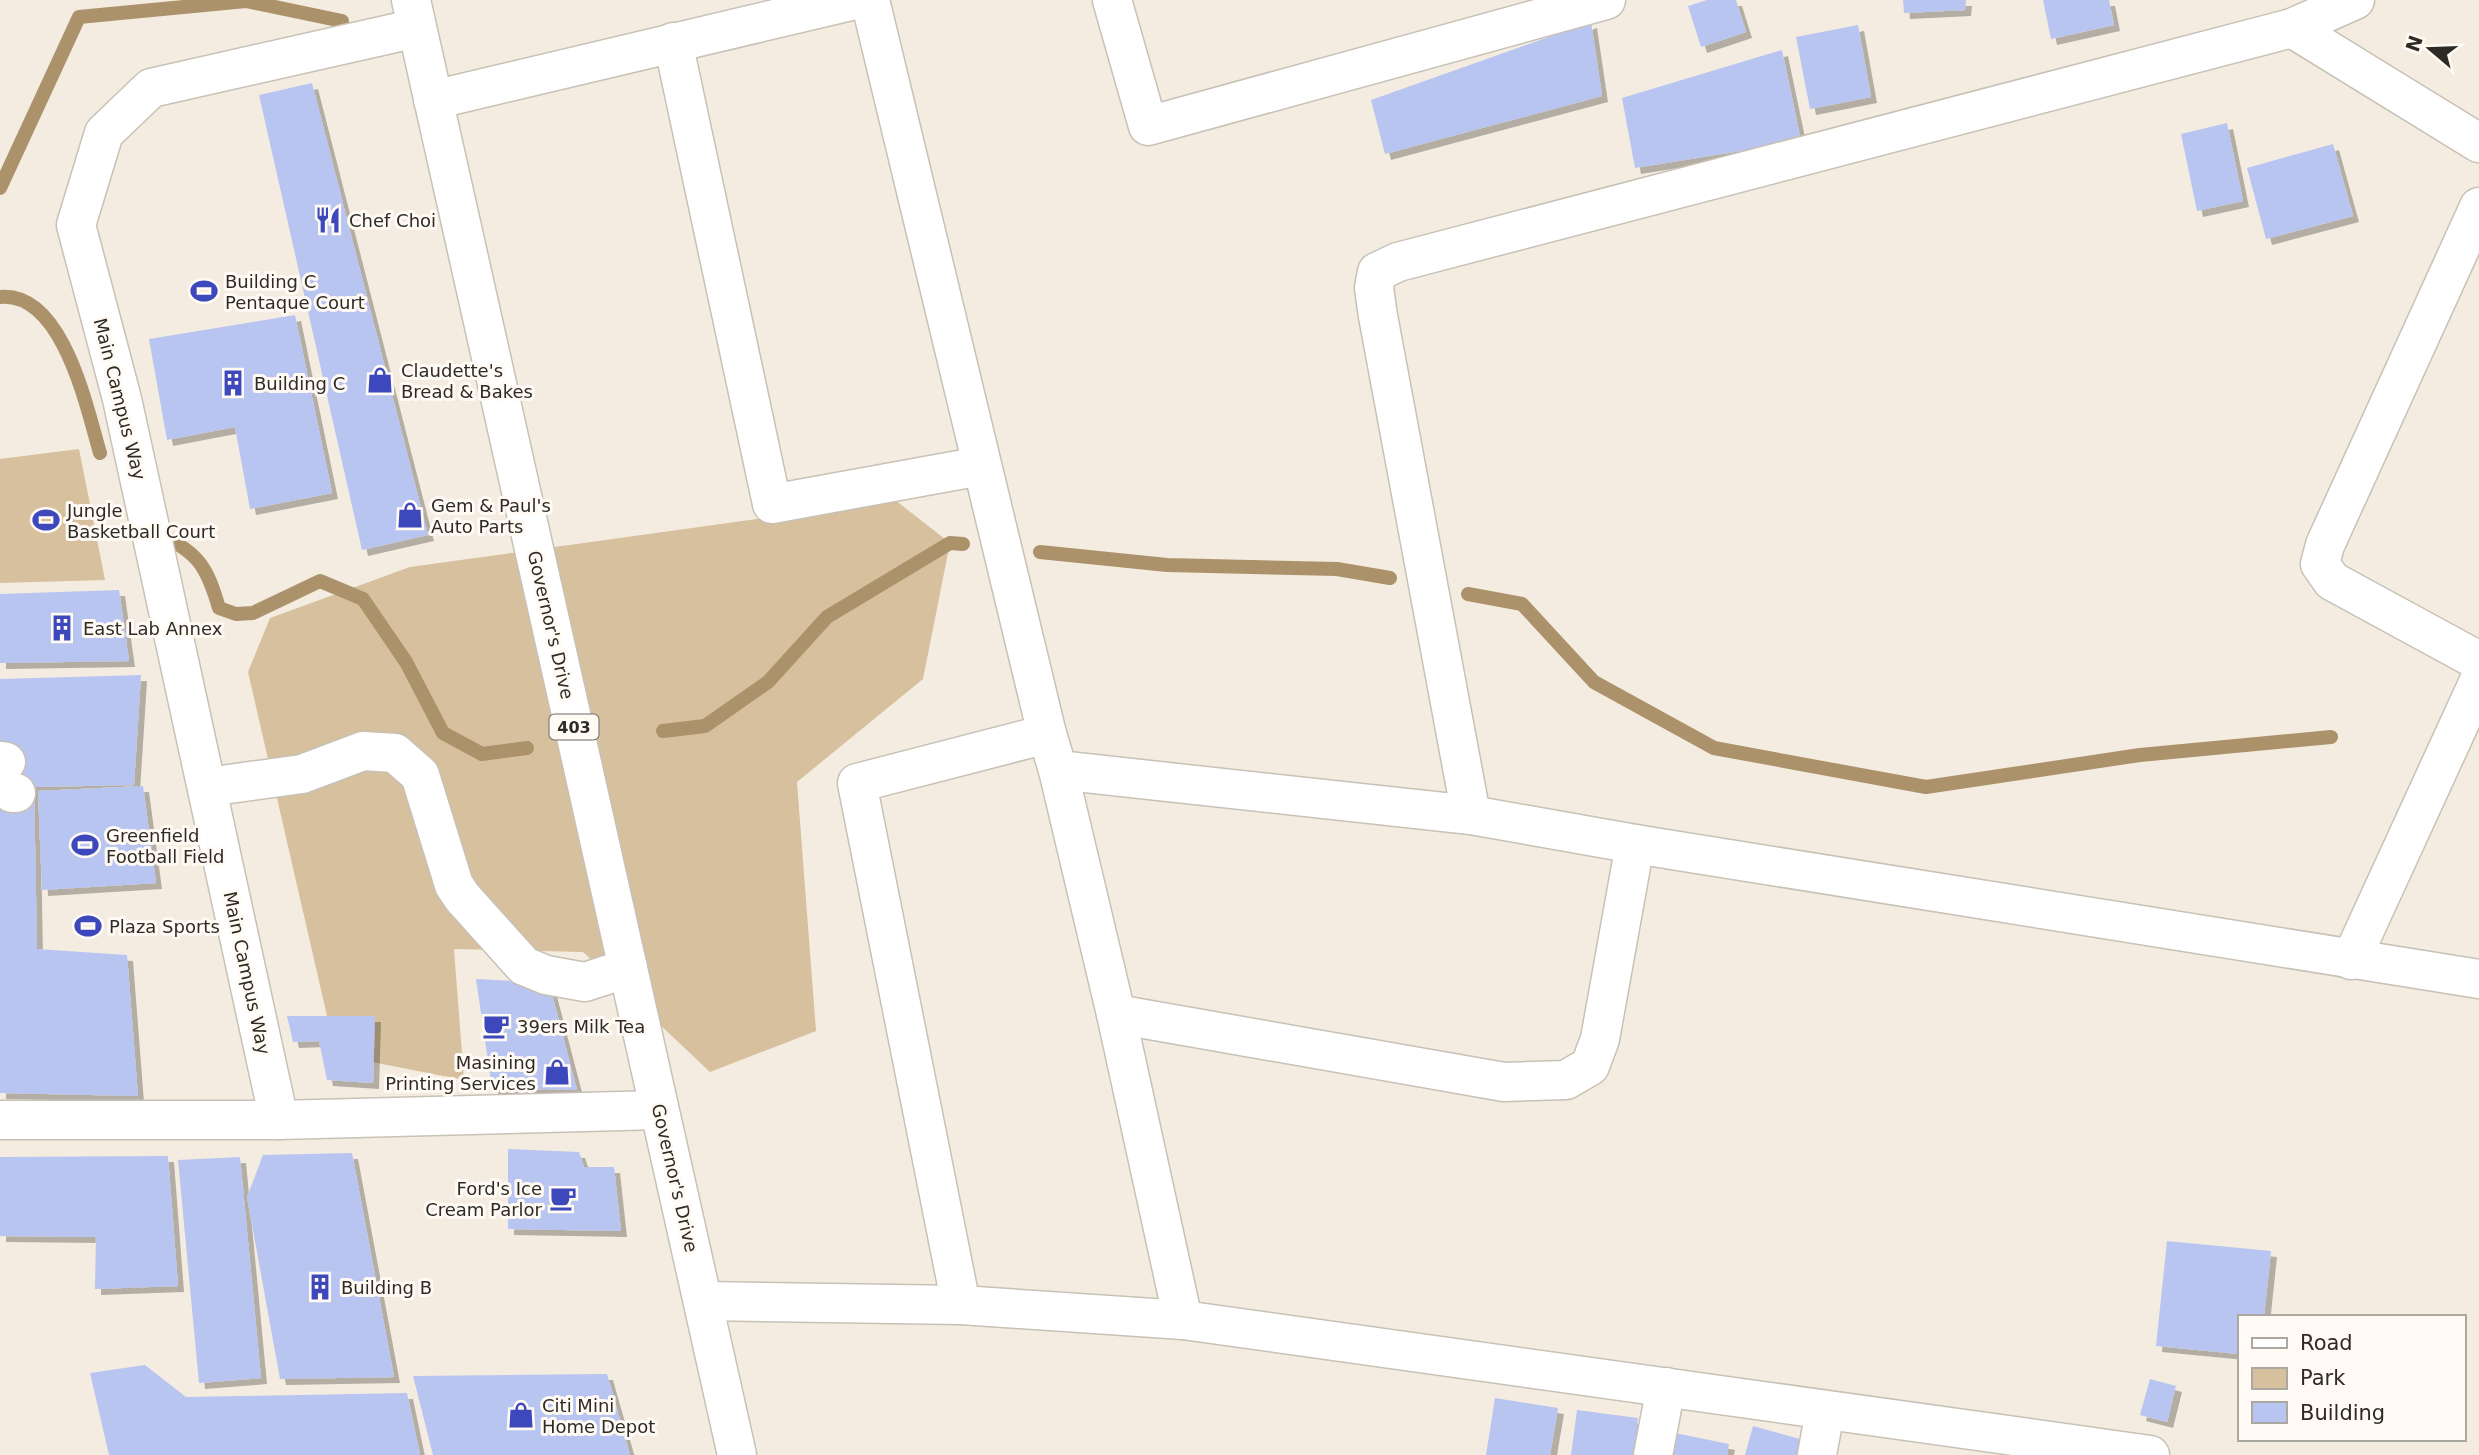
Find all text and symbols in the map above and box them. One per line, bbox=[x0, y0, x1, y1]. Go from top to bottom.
north arrow bbox=[2395, 14, 2465, 84]
text: N bbox=[2401, 32, 2427, 55]
restaurant icon: Chef Choi bbox=[313, 205, 343, 235]
place label: Chef Choi bbox=[349, 210, 436, 231]
place label: Building C Pentaque Court bbox=[225, 271, 365, 313]
sports icon: Building C Pentaque Court bbox=[189, 276, 219, 306]
street label: Main Campus Way bbox=[90, 316, 150, 482]
place label: Claudette's Bread & Bakes bbox=[401, 360, 533, 402]
shop icon: Claudette's Bread & Bakes bbox=[365, 365, 395, 395]
building icon: Building C bbox=[218, 368, 248, 398]
place label: Building C bbox=[254, 373, 345, 394]
place label: Gem & Paul's Auto Parts bbox=[431, 495, 551, 537]
place label: Jungle Basketball Court bbox=[66, 500, 215, 542]
shop icon: Gem & Paul's Auto Parts bbox=[395, 500, 425, 530]
sports icon: Jungle Basketball Court bbox=[31, 505, 61, 535]
street label: Governor's Drive bbox=[524, 549, 578, 701]
building icon: East Lab Annex bbox=[47, 613, 77, 643]
place label: East Lab Annex bbox=[83, 618, 223, 639]
road number: 403 bbox=[550, 714, 598, 740]
place label: Greenfield Football Field bbox=[106, 825, 225, 867]
sports icon: Greenfield Football Field bbox=[70, 830, 100, 860]
street label: Main Campus Way bbox=[219, 890, 275, 1057]
sports icon: Plaza Sports bbox=[73, 911, 103, 941]
place label: Plaza Sports bbox=[109, 916, 220, 937]
cafe icon: 39ers Milk Tea bbox=[481, 1011, 511, 1041]
place label: 39ers Milk Tea bbox=[517, 1016, 645, 1037]
place label: Masining Printing Services bbox=[385, 1052, 536, 1094]
shop icon: Masining Printing Services bbox=[542, 1057, 572, 1087]
street label: Governor's Drive bbox=[648, 1102, 702, 1254]
place label: Ford's Ice Cream Parlor bbox=[425, 1178, 543, 1220]
cafe icon: Ford's Ice Cream Parlor bbox=[548, 1183, 578, 1213]
building icon: Building B bbox=[305, 1272, 335, 1302]
place label: Building B bbox=[341, 1277, 432, 1298]
legend bbox=[2238, 1315, 2465, 1441]
text: Road bbox=[2300, 1331, 2353, 1355]
text: Park bbox=[2300, 1366, 2346, 1390]
place label: Citi Mini Home Depot bbox=[542, 1395, 655, 1437]
shop icon: Citi Mini Home Depot bbox=[506, 1400, 536, 1430]
text: Building bbox=[2300, 1401, 2385, 1425]

